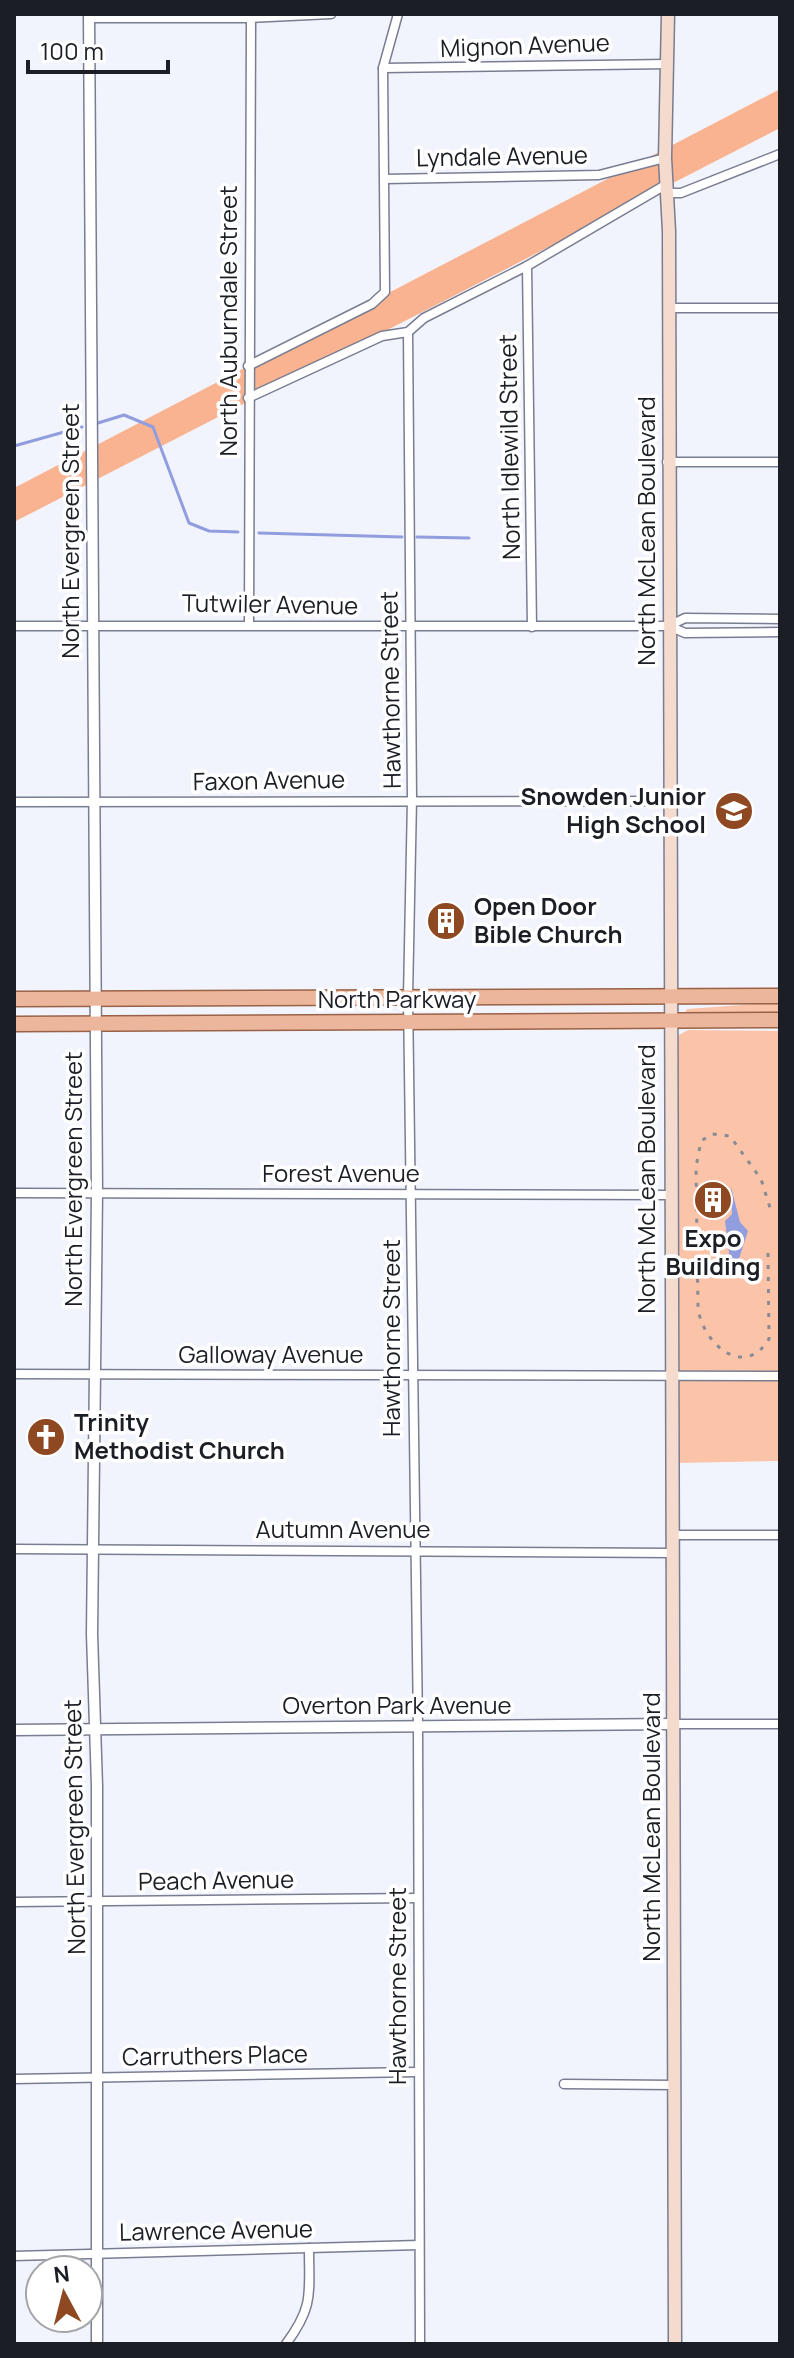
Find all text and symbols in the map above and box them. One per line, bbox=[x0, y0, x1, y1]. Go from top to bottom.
scale bar bbox=[28, 24, 168, 74]
street label: Mignon Avenue bbox=[440, 25, 610, 64]
text: 100 m bbox=[40, 34, 104, 67]
street label: Lyndale Avenue bbox=[416, 138, 588, 173]
street label: North Auburndale Street bbox=[211, 185, 244, 457]
street label: North Idlewild Street bbox=[490, 334, 527, 560]
street label: North McLean Boulevard bbox=[629, 396, 662, 666]
street label: North Evergreen Street bbox=[53, 403, 86, 659]
street label: Tutwiler Avenue bbox=[182, 585, 358, 622]
street label: Hawthorne Street bbox=[371, 591, 408, 789]
street label: Faxon Avenue bbox=[192, 762, 346, 797]
place label: Snowden Junior High School bbox=[520, 779, 706, 840]
school or university icon: Snowden Junior High School bbox=[713, 790, 755, 832]
place label: Open Door Bible Church bbox=[474, 889, 623, 950]
building icon: Open Door Bible Church bbox=[425, 900, 467, 942]
street label: North Parkway bbox=[318, 982, 477, 1015]
street label: North McLean Boulevard bbox=[629, 1044, 662, 1314]
street label: North Evergreen Street bbox=[56, 1051, 89, 1307]
street label: Forest Avenue bbox=[262, 1156, 420, 1189]
building icon: Expo Building bbox=[692, 1179, 734, 1221]
place label: Expo Building bbox=[666, 1221, 760, 1282]
street label: Hawthorne Street bbox=[374, 1239, 407, 1437]
street label: Galloway Avenue bbox=[178, 1337, 364, 1370]
place label: Trinity Methodist Church bbox=[74, 1405, 285, 1466]
church icon: Trinity Methodist Church bbox=[25, 1416, 67, 1458]
street label: Autumn Avenue bbox=[256, 1512, 430, 1545]
street label: Overton Park Avenue bbox=[283, 1688, 511, 1721]
street label: North McLean Boulevard bbox=[634, 1692, 667, 1962]
street label: North Evergreen Street bbox=[55, 1699, 92, 1955]
street label: Peach Avenue bbox=[138, 1862, 294, 1897]
street label: Hawthorne Street bbox=[380, 1887, 413, 2085]
street label: Carruthers Place bbox=[122, 2036, 308, 2073]
street label: Lawrence Avenue bbox=[119, 2211, 313, 2248]
north arrow bbox=[24, 2254, 104, 2334]
text: N bbox=[52, 2258, 71, 2290]

